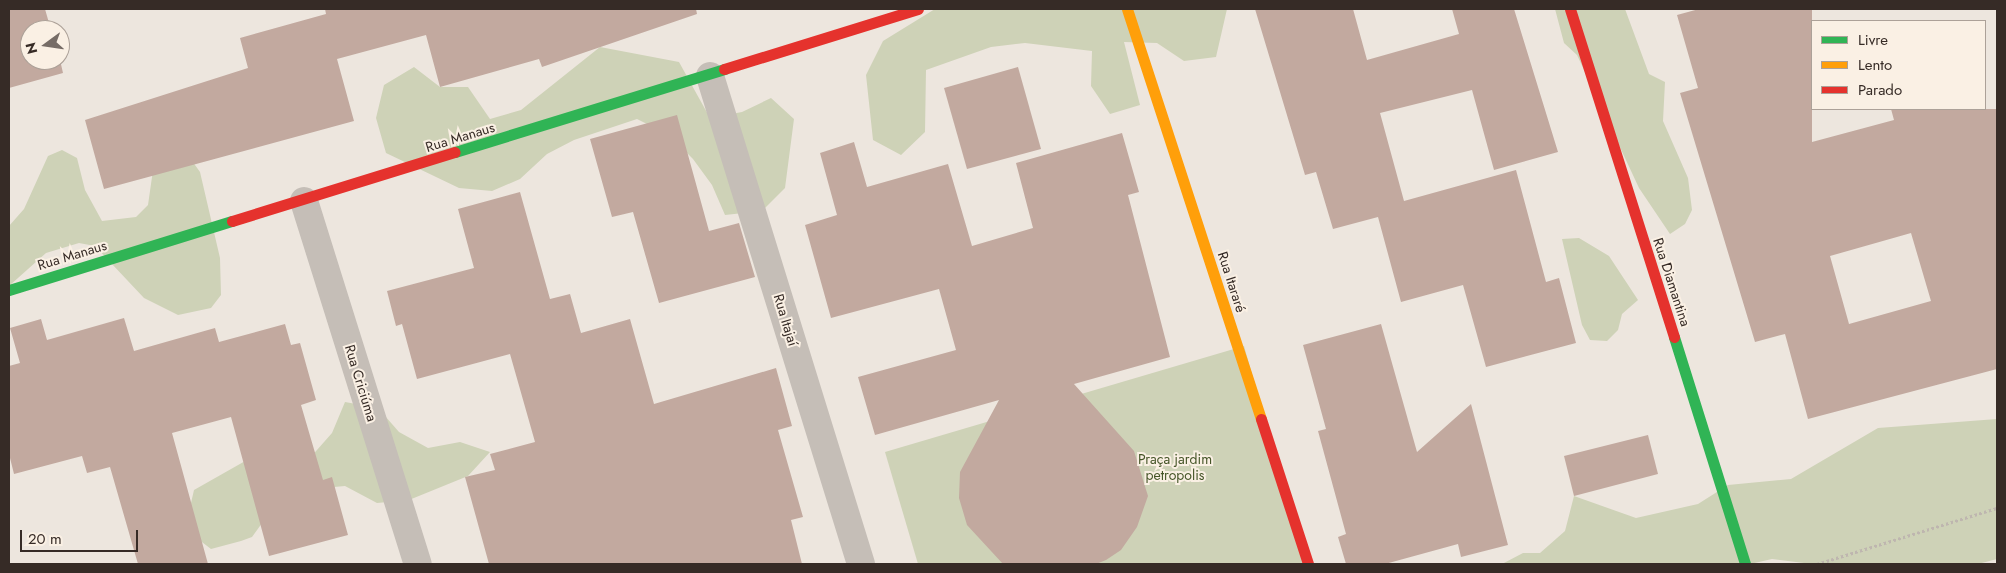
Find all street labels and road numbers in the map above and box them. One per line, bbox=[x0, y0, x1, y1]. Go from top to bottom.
street label: Rua Manaus bbox=[423, 119, 497, 155]
street label: Rua Diamantina bbox=[1650, 236, 1694, 328]
street label: Rua Manaus bbox=[35, 237, 109, 273]
street label: Rua Itararé bbox=[1214, 249, 1250, 315]
street label: Rua Itajaí bbox=[770, 292, 802, 348]
street label: Rua Criciúma bbox=[341, 343, 381, 423]

